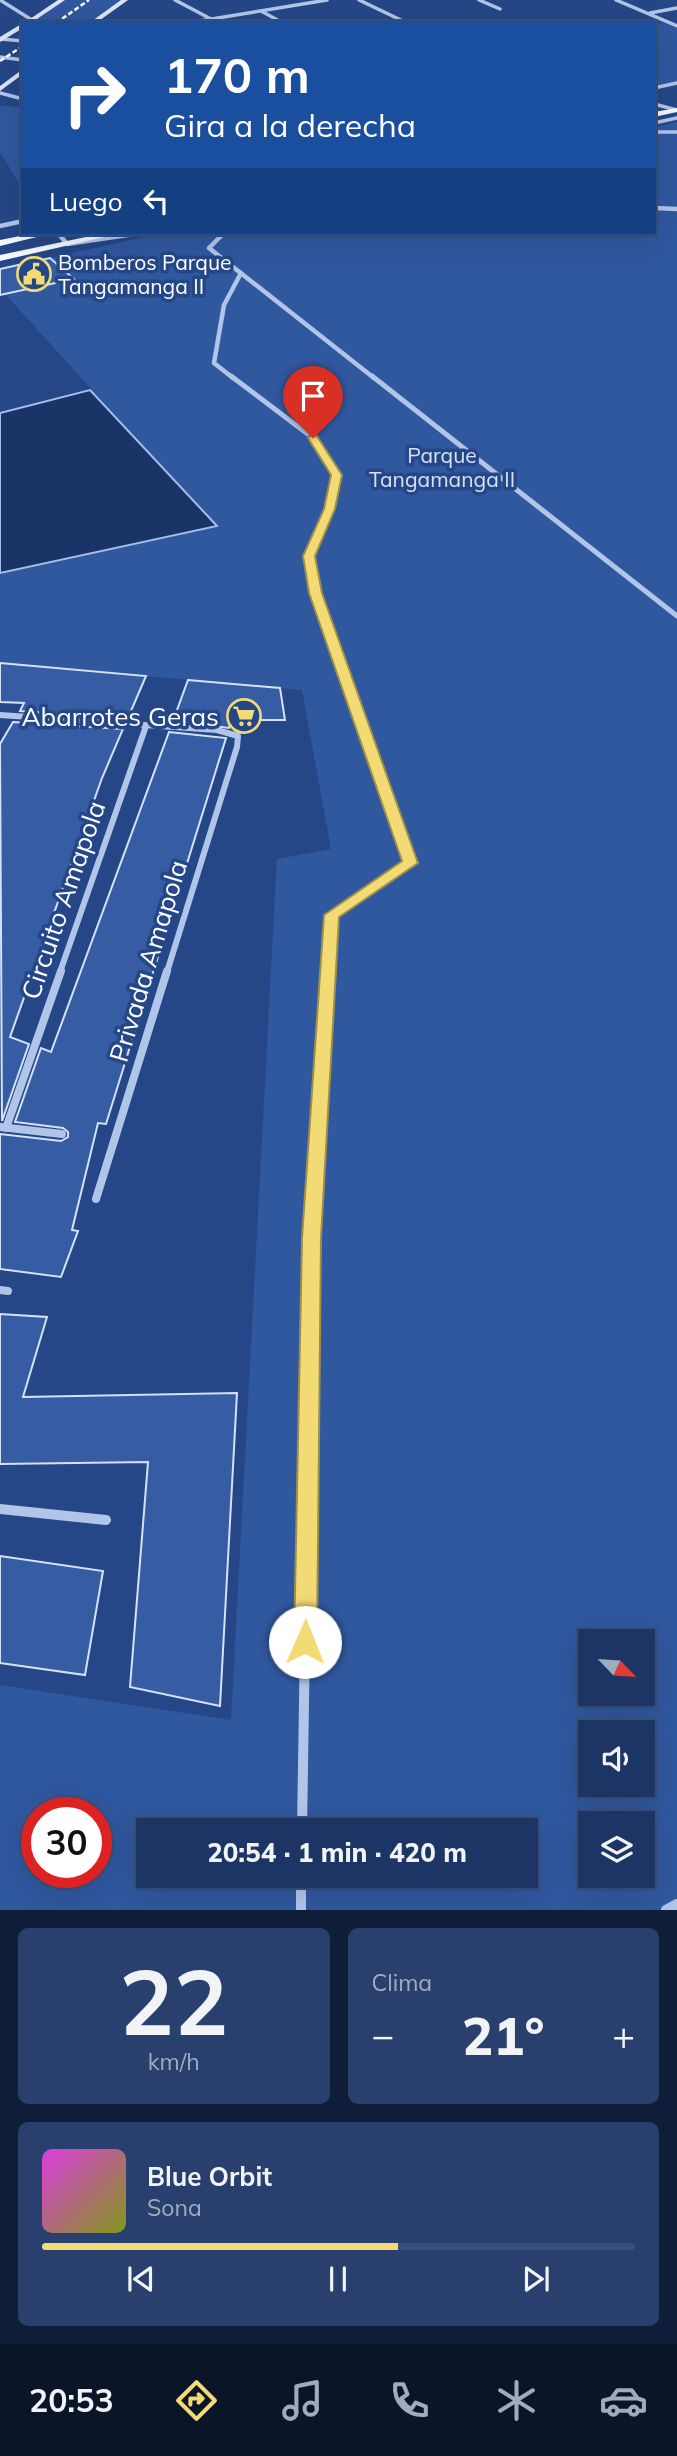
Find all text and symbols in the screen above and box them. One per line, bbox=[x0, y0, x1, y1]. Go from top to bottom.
text: 170 m bbox=[164, 44, 310, 105]
icon: right bbox=[49, 49, 140, 140]
text: Gira a la derecha bbox=[164, 105, 416, 145]
icon: left bbox=[137, 182, 175, 220]
text: Luego bbox=[49, 185, 123, 218]
place label: Bomberos Parque Tangamanga II bbox=[58, 249, 232, 299]
public building icon: Bomberos Parque Tangamanga II bbox=[15, 255, 53, 293]
pin bbox=[283, 366, 343, 438]
icon: arrive bbox=[294, 377, 332, 415]
park label: Parque Tangamanga II bbox=[369, 442, 515, 492]
supermarket icon: Abarrotes Geras bbox=[225, 697, 263, 735]
place label: Abarrotes Geras bbox=[22, 700, 219, 733]
street label: Circuito Amapola bbox=[14, 796, 112, 1004]
street label: Privada Amapola bbox=[102, 856, 194, 1066]
position arrow bbox=[268, 1605, 342, 1679]
north arrow bbox=[578, 1629, 654, 1706]
map controls bbox=[578, 1629, 655, 1888]
button: sound bbox=[578, 1720, 655, 1797]
speed limit sign: 30 bbox=[21, 1797, 112, 1888]
button: layers bbox=[578, 1811, 655, 1888]
text: 20:54 · 1 min · 420 m bbox=[207, 1836, 467, 1869]
text: 22 bbox=[119, 1944, 228, 2058]
text: Clima bbox=[372, 1968, 432, 1997]
text: 21° bbox=[462, 2003, 544, 2068]
text: − bbox=[372, 2011, 394, 2059]
text: + bbox=[612, 2011, 635, 2059]
text: km/h bbox=[148, 2047, 200, 2076]
text: Blue Orbit bbox=[147, 2160, 272, 2193]
text: Sona bbox=[147, 2193, 202, 2222]
icon: previous bbox=[122, 2260, 160, 2298]
icon: pause bbox=[319, 2260, 357, 2298]
icon: next bbox=[517, 2260, 555, 2298]
icon: directions bbox=[172, 2376, 221, 2425]
icon: music bbox=[278, 2376, 327, 2425]
icon: phone bbox=[385, 2376, 434, 2425]
icon: climate bbox=[492, 2376, 541, 2425]
icon: car bbox=[599, 2376, 648, 2425]
text: 20:53 bbox=[29, 2380, 114, 2420]

